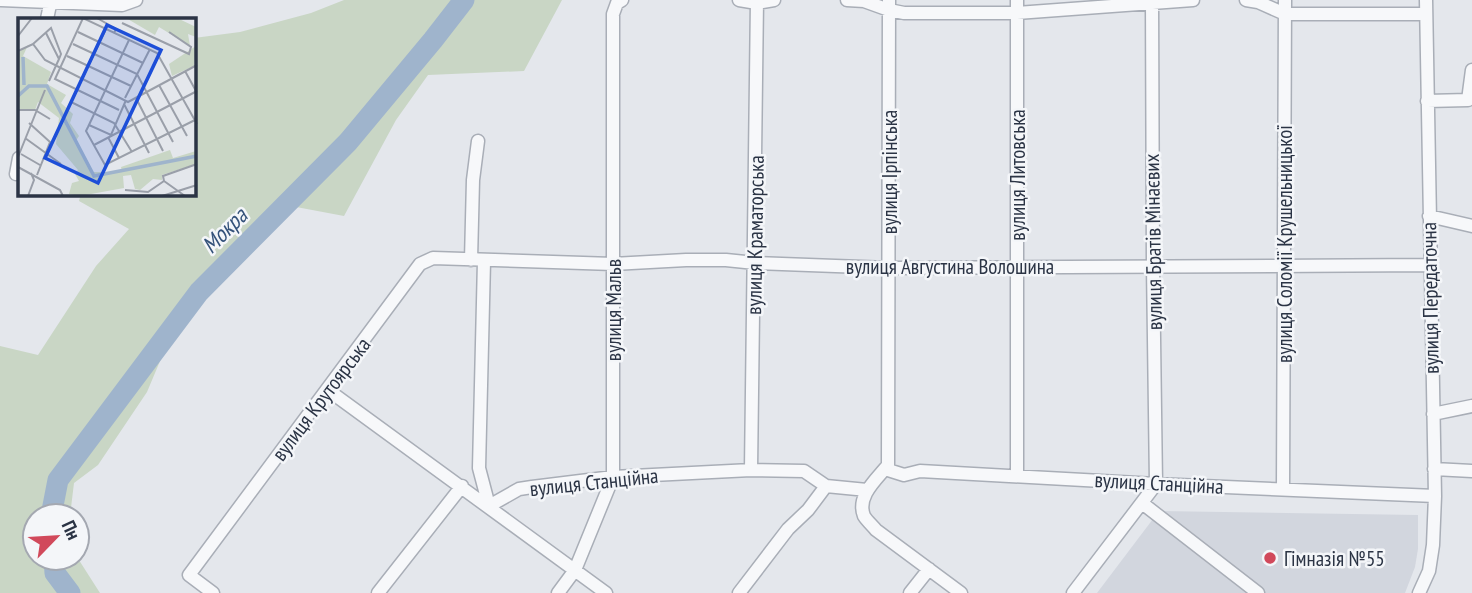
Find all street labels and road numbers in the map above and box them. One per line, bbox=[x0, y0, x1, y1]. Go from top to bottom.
street label: вулиця Литовська bbox=[1004, 109, 1031, 241]
street label: вулиця Ірпінська bbox=[876, 110, 903, 234]
street label: вулиця Соломії Крушельницької bbox=[1271, 125, 1298, 363]
street label: вулиця Братів Мінаєвих bbox=[1138, 153, 1168, 330]
street label: вулиця Краматорська bbox=[740, 155, 770, 315]
street label: вулиця Передаточна bbox=[1415, 222, 1445, 374]
street label: вулиця Августина Волошина bbox=[846, 253, 1054, 280]
street label: вулиця Мальв bbox=[600, 259, 627, 361]
street label: вулиця Крутоярська bbox=[266, 332, 376, 466]
street label: вулиця Станційна bbox=[528, 462, 660, 502]
street label: вулиця Станційна bbox=[1094, 466, 1224, 500]

